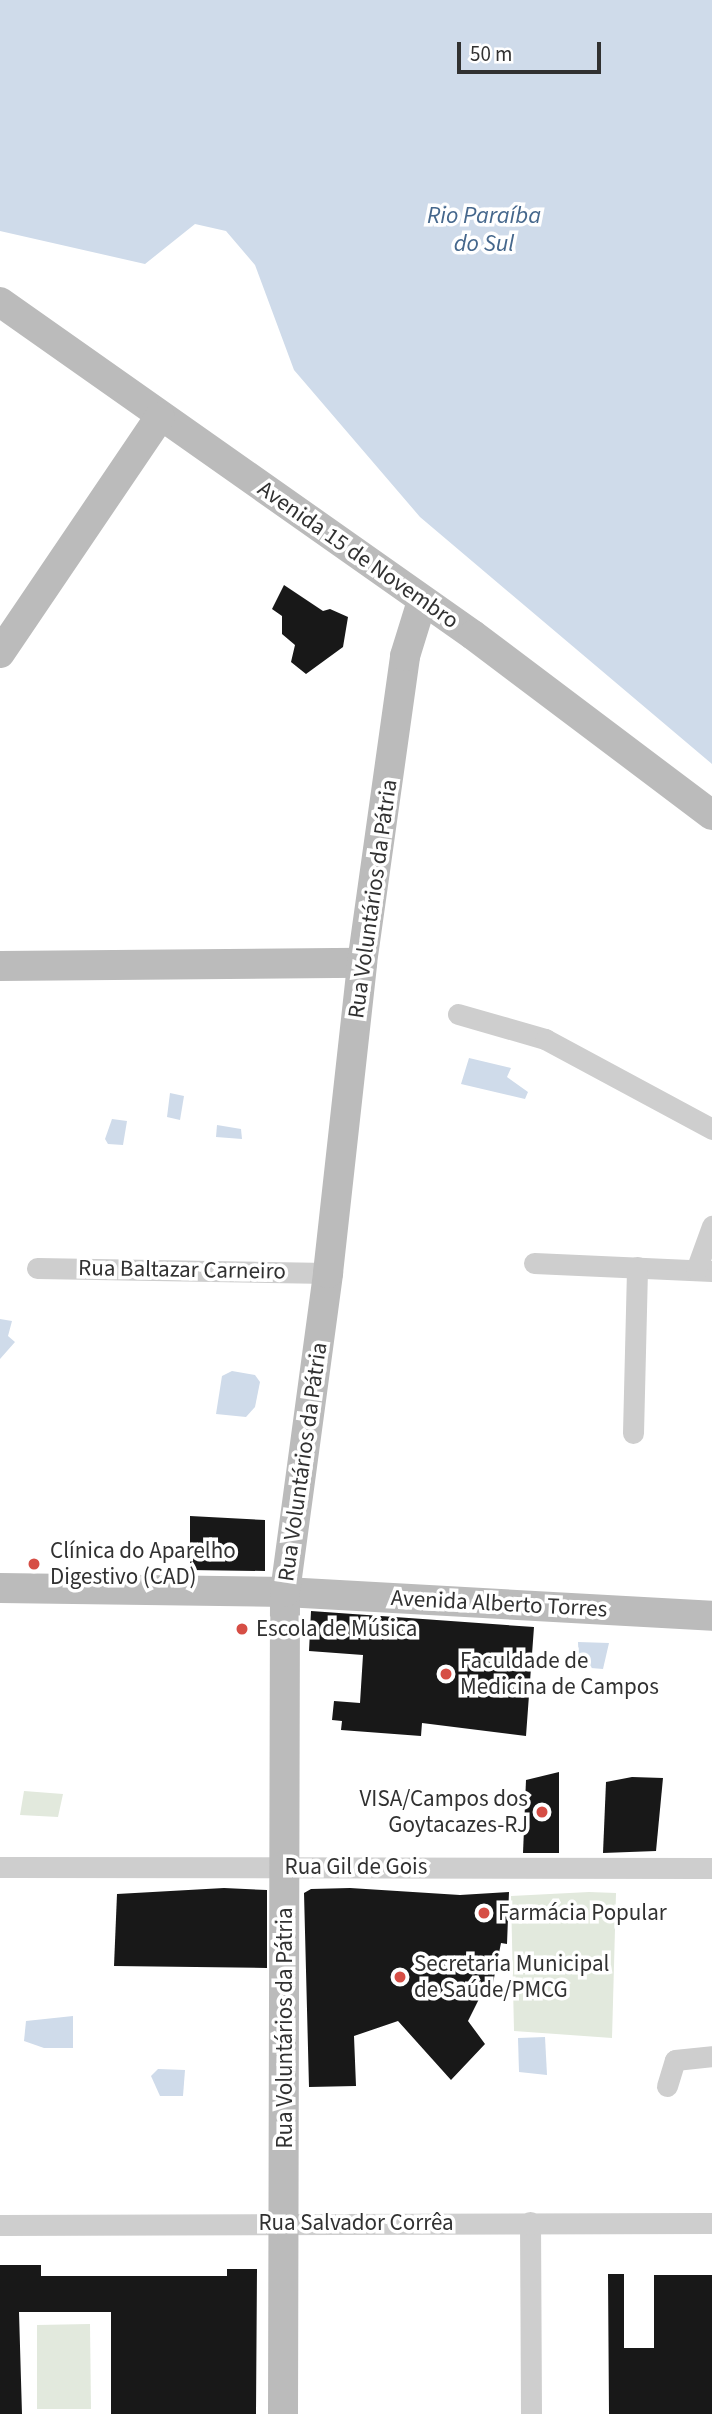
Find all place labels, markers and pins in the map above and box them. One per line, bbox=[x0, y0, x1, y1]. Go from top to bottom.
place label: Clínica do Aparelho Digestivo (CAD) bbox=[50, 1537, 236, 1591]
marker: Clínica do Aparelho Digestivo (CAD) bbox=[24, 1554, 44, 1574]
place label: Escola de Música bbox=[256, 1615, 417, 1643]
marker: Escola de Música bbox=[234, 1621, 250, 1637]
place label: Faculdade de Medicina de Campos bbox=[460, 1647, 659, 1701]
marker: Faculdade de Medicina de Campos bbox=[438, 1666, 454, 1682]
place label: VISA/Campos dos Goytacazes-RJ bbox=[359, 1785, 528, 1839]
marker: VISA/Campos dos Goytacazes-RJ bbox=[534, 1804, 550, 1820]
place label: Farmácia Popular bbox=[498, 1899, 667, 1927]
marker: Farmácia Popular bbox=[476, 1905, 492, 1921]
place label: Secretaria Municipal de Saúde/PMCG bbox=[414, 1950, 609, 2004]
marker: Secretaria Municipal de Saúde/PMCG bbox=[392, 1969, 408, 1985]

